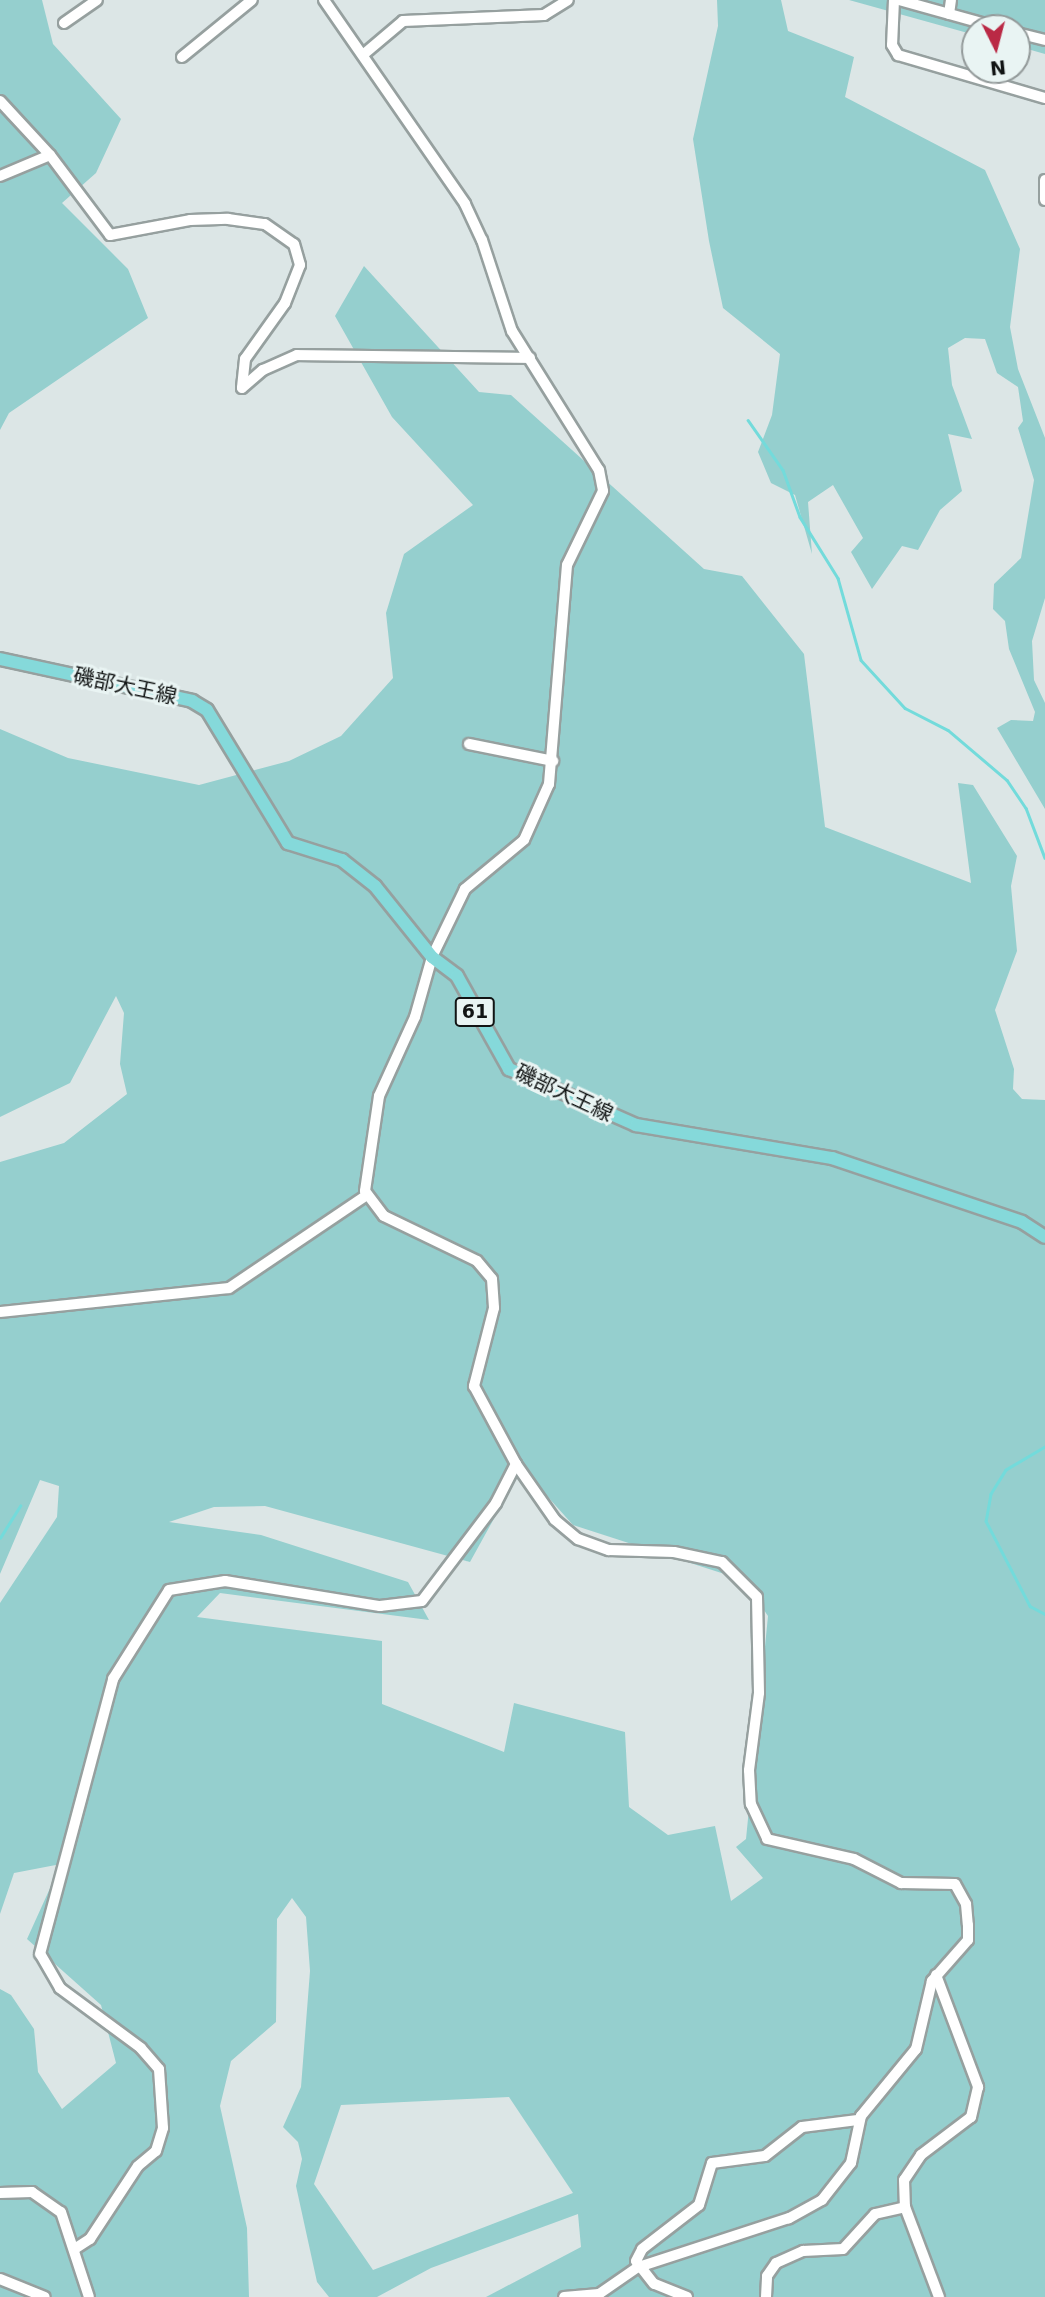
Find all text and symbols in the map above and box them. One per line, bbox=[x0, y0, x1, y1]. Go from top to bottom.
north arrow bbox=[961, 14, 1031, 84]
text: N bbox=[989, 56, 1007, 80]
street label: 磯部大王線 bbox=[71, 663, 179, 709]
road number: 61 bbox=[454, 996, 496, 1028]
street label: 磯部大王線 bbox=[511, 1059, 617, 1127]

